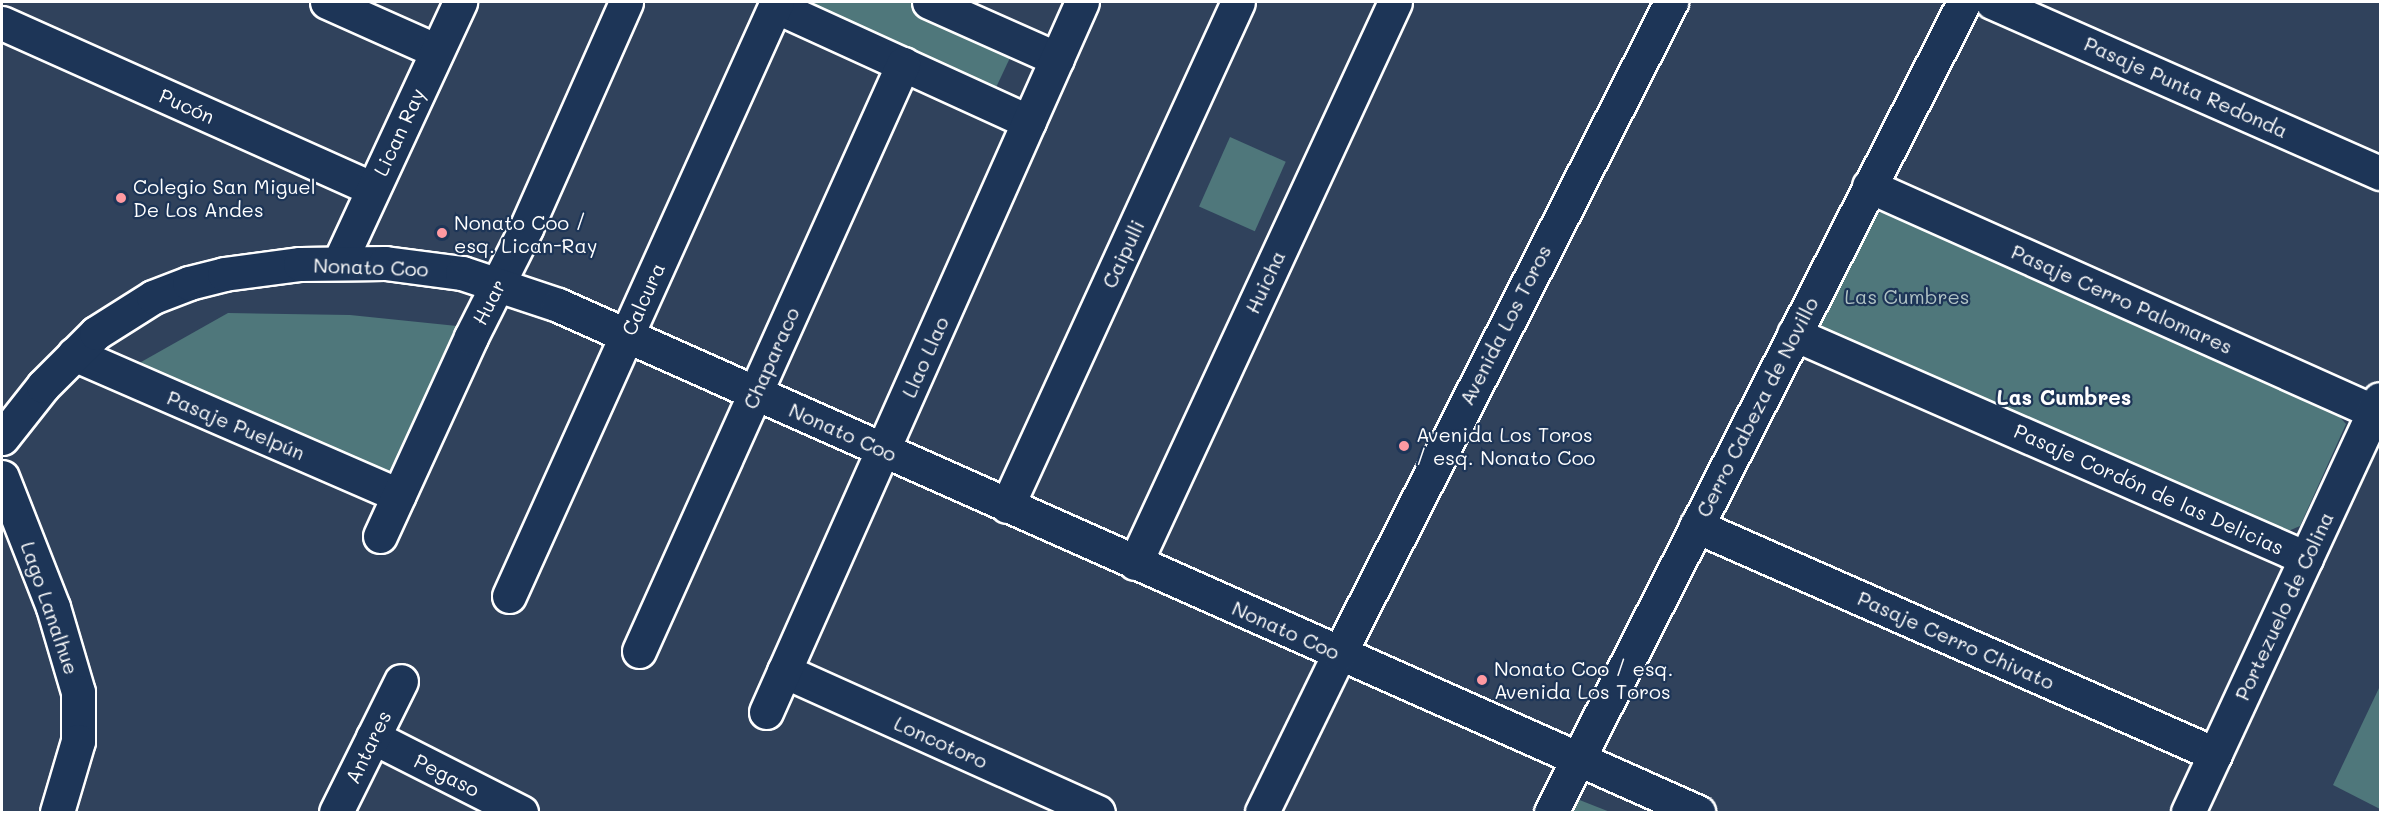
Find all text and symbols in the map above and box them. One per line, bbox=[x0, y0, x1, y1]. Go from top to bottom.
street label: Pasaje Punta Redonda bbox=[2081, 31, 2291, 143]
street label: Pucón bbox=[156, 83, 218, 129]
street label: Lican Ray bbox=[368, 84, 430, 180]
place label: Colegio San Miguel De Los Andes bbox=[133, 174, 316, 221]
marker: Colegio San Miguel De Los Andes bbox=[114, 191, 128, 205]
place label: Nonato Coo / esq. Lican-Ray bbox=[454, 210, 597, 257]
street label: Caipulli bbox=[1097, 216, 1149, 292]
marker: Nonato Coo / esq. Lican-Ray bbox=[435, 226, 449, 240]
street label: Pasaje Cerro Palomares bbox=[2008, 239, 2236, 359]
street label: Avenida Los Toros bbox=[1454, 241, 1556, 409]
street label: Huicha bbox=[1240, 247, 1290, 317]
street label: Nonato Coo bbox=[313, 253, 429, 281]
street label: Calcura bbox=[616, 259, 670, 339]
street label: Huar bbox=[467, 275, 511, 329]
park label: Las Cumbres bbox=[1844, 284, 1970, 308]
street label: Cerro Cabeza de Novillo bbox=[1691, 293, 1823, 521]
street label: Chaparaco bbox=[738, 303, 804, 413]
street label: Llao Llao bbox=[897, 313, 953, 401]
district label: Las Cumbres bbox=[1997, 384, 2131, 410]
street label: Pasaje Puelpún bbox=[164, 385, 308, 465]
street label: Nonato Coo bbox=[785, 398, 901, 466]
street label: Pasaje Cordón de las Delicias bbox=[2010, 418, 2288, 560]
place label: Avenida Los Toros / esq. Nonato Coo bbox=[1416, 422, 1595, 469]
marker: Avenida Los Toros / esq. Nonato Coo bbox=[1397, 439, 1411, 453]
street label: Portezuelo de Colina bbox=[2230, 508, 2338, 704]
street label: Lago Lanalhue bbox=[16, 538, 84, 678]
street label: Pasaje Cerro Chivato bbox=[1854, 586, 2058, 694]
street label: Nonato Coo bbox=[1228, 596, 1344, 664]
place label: Nonato Coo / esq. Avenida Los Toros bbox=[1494, 656, 1673, 703]
marker: Nonato Coo / esq. Avenida Los Toros bbox=[1475, 673, 1489, 687]
street label: Antares bbox=[340, 707, 396, 787]
street label: Loncotoro bbox=[891, 711, 991, 773]
street label: Pegaso bbox=[410, 748, 484, 802]

